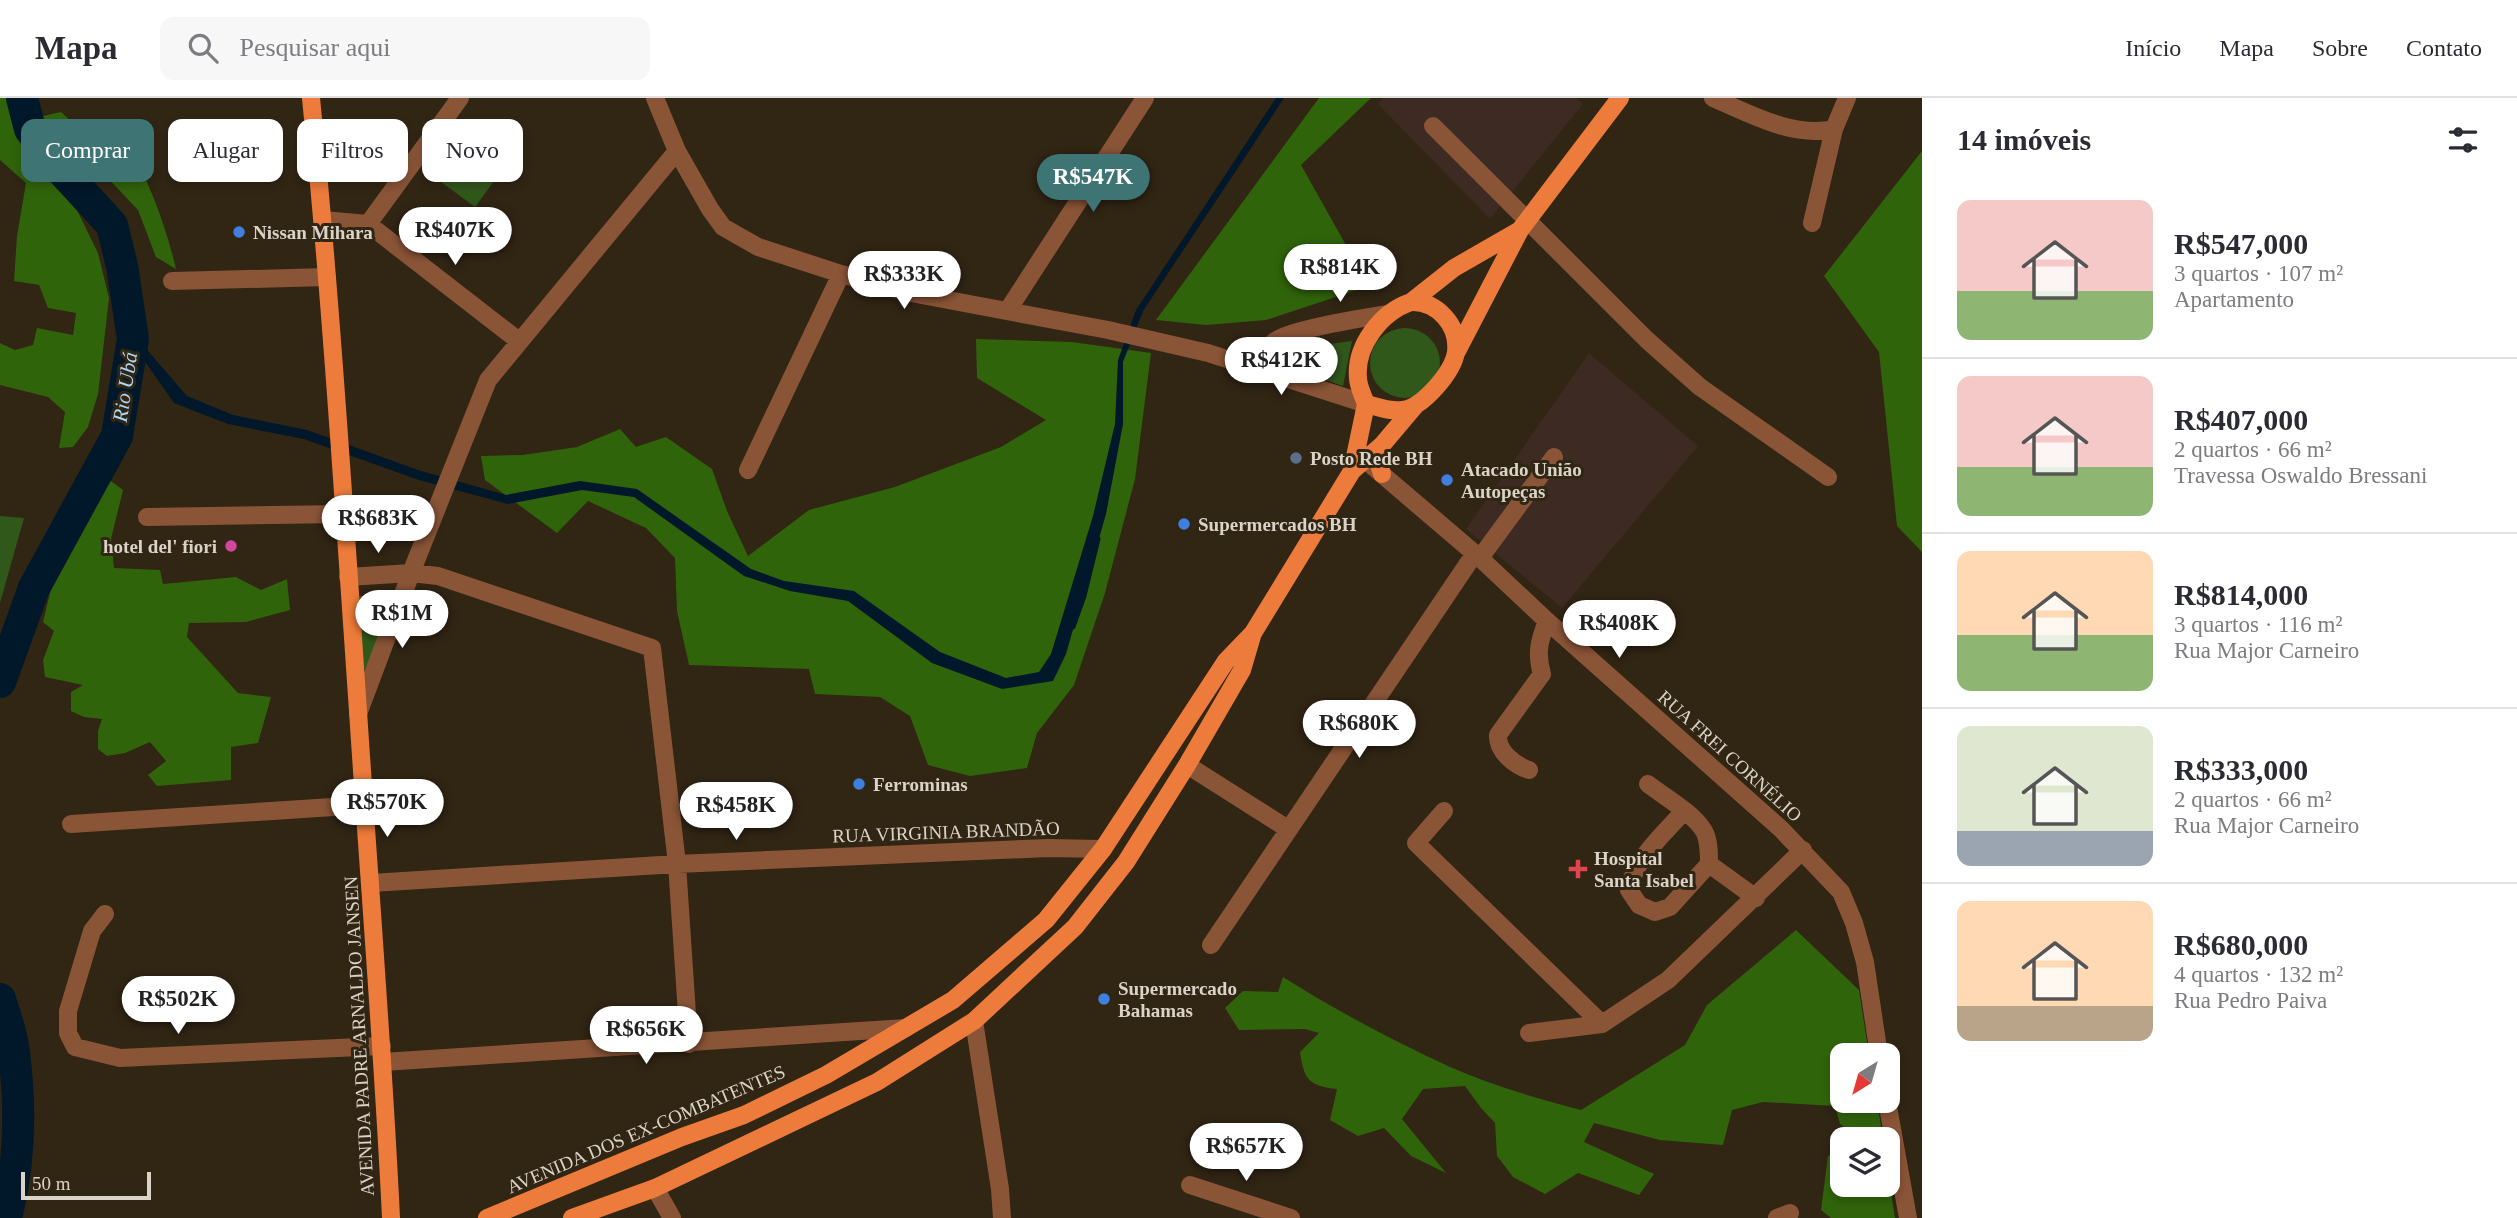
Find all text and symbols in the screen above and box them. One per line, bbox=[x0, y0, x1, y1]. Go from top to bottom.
search box bbox=[160, 17, 650, 80]
icon: search bbox=[184, 29, 222, 67]
text: Mapa bbox=[35, 30, 118, 66]
text: Pesquisar aqui bbox=[240, 33, 390, 62]
text: Início bbox=[2125, 35, 2181, 61]
text: Mapa bbox=[2219, 35, 2274, 61]
text: Sobre bbox=[2312, 35, 2368, 61]
text: Contato bbox=[2406, 35, 2482, 61]
chip: Comprar bbox=[21, 119, 154, 182]
chip: Alugar bbox=[168, 119, 283, 182]
chip: Filtros bbox=[297, 119, 408, 182]
chip: Novo bbox=[422, 119, 523, 182]
icon: filters bbox=[2444, 121, 2482, 159]
text: 14 imóveis bbox=[1957, 123, 2091, 156]
pin: R$547K bbox=[1036, 155, 1150, 214]
text: R$547K bbox=[1053, 164, 1133, 189]
pin: R$407K bbox=[398, 208, 512, 267]
text: R$407K bbox=[415, 217, 495, 242]
place label: Nissan Mihara bbox=[253, 222, 373, 243]
marker: Nissan Mihara bbox=[231, 224, 247, 240]
text: R$547,000 bbox=[2174, 227, 2308, 260]
icon: home bbox=[2013, 228, 2097, 312]
pin: R$814K bbox=[1283, 244, 1397, 304]
pin: R$333K bbox=[847, 252, 961, 311]
text: R$814K bbox=[1300, 254, 1380, 279]
text: R$333K bbox=[864, 261, 944, 286]
text: 3 quartos · 107 m² bbox=[2174, 261, 2343, 286]
text: Apartamento bbox=[2174, 287, 2294, 312]
pin: R$412K bbox=[1224, 338, 1338, 397]
text: R$412K bbox=[1241, 347, 1321, 372]
water label: Rio Ubá bbox=[107, 350, 142, 425]
text: R$407,000 bbox=[2174, 403, 2308, 436]
icon: home bbox=[2013, 404, 2097, 488]
text: 2 quartos · 66 m² bbox=[2174, 437, 2332, 462]
place label: Posto Rede BH bbox=[1310, 448, 1433, 469]
marker: Posto Rede BH bbox=[1288, 450, 1304, 466]
place label: Atacado União Autopeças bbox=[1461, 459, 1582, 502]
text: Travessa Oswaldo Bressani bbox=[2174, 463, 2427, 488]
marker: Atacado União Autopeças bbox=[1439, 472, 1455, 488]
pin: R$683K bbox=[321, 496, 435, 555]
text: R$683K bbox=[338, 505, 418, 530]
place label: Supermercados BH bbox=[1198, 514, 1357, 535]
marker: Supermercados BH bbox=[1176, 516, 1192, 532]
place label: hotel del' fiori bbox=[103, 536, 217, 557]
marker: hotel del' fiori bbox=[223, 538, 239, 554]
text: R$814,000 bbox=[2174, 578, 2308, 611]
icon: home bbox=[2013, 579, 2097, 663]
pin: R$1M bbox=[361, 590, 443, 650]
text: R$1M bbox=[371, 600, 433, 625]
pin: R$408K bbox=[1562, 601, 1676, 660]
text: R$408K bbox=[1579, 610, 1659, 635]
text: 3 quartos · 116 m² bbox=[2174, 612, 2342, 637]
text: Rua Major Carneiro bbox=[2174, 638, 2359, 663]
street label: RUA FREI CORNÉLIO bbox=[1654, 686, 1806, 826]
pin: R$680K bbox=[1302, 700, 1416, 760]
text: R$680K bbox=[1319, 710, 1399, 735]
text: R$333,000 bbox=[2174, 753, 2308, 786]
icon: home bbox=[2013, 754, 2097, 838]
place label: Ferrominas bbox=[873, 774, 968, 795]
marker: Ferrominas bbox=[851, 776, 867, 792]
pin: R$570K bbox=[330, 780, 444, 839]
pin: R$458K bbox=[679, 782, 793, 842]
text: 2 quartos · 66 m² bbox=[2174, 787, 2332, 812]
text: R$570K bbox=[347, 789, 427, 814]
text: R$458K bbox=[696, 792, 776, 817]
text: Rua Major Carneiro bbox=[2174, 813, 2359, 838]
street label: RUA VIRGINIA BRANDÃO bbox=[832, 818, 1060, 846]
place label: Hospital Santa Isabel bbox=[1594, 848, 1694, 891]
marker: Hospital Santa Isabel bbox=[1568, 859, 1588, 879]
street label: AVENIDA PADRE ARNALDO JANSEN bbox=[340, 875, 378, 1197]
text: R$680,000 bbox=[2174, 928, 2308, 961]
icon: home bbox=[2013, 929, 2097, 1013]
text: 4 quartos · 132 m² bbox=[2174, 962, 2343, 987]
pin: R$502K bbox=[121, 976, 235, 1036]
place label: Supermercado Bahamas bbox=[1118, 978, 1237, 1021]
text: R$502K bbox=[138, 986, 218, 1011]
text: Rua Pedro Paiva bbox=[2174, 988, 2327, 1013]
marker: Supermercado Bahamas bbox=[1096, 991, 1112, 1007]
pin: R$656K bbox=[589, 1006, 703, 1066]
text: R$656K bbox=[606, 1016, 686, 1041]
north arrow bbox=[1830, 1043, 1900, 1113]
map controls bbox=[1830, 1043, 1900, 1197]
street label: AVENIDA DOS EX-COMBATENTES bbox=[504, 1061, 788, 1197]
pin: R$657K bbox=[1189, 1124, 1303, 1183]
button: layers bbox=[1830, 1127, 1900, 1197]
text: R$657K bbox=[1206, 1133, 1286, 1158]
scale bar bbox=[21, 1169, 150, 1201]
text: 50 m bbox=[32, 1173, 71, 1194]

